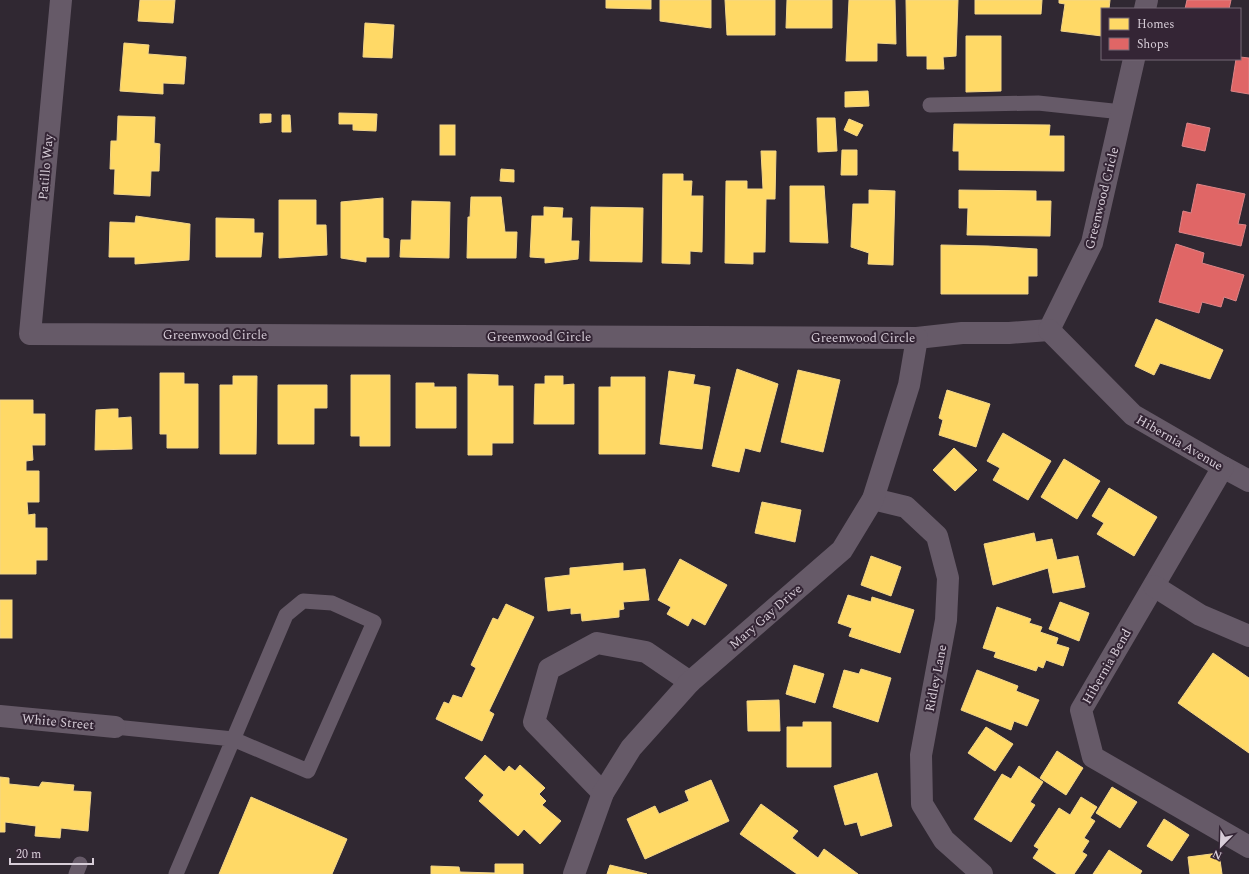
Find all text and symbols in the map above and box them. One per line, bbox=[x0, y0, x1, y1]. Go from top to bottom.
legend bbox=[1101, 8, 1241, 60]
text: Homes bbox=[1137, 15, 1175, 34]
text: Shops bbox=[1137, 35, 1169, 54]
street label: Patillo Way bbox=[33, 133, 59, 201]
street label: Greenwood Cricle bbox=[1080, 145, 1124, 251]
street label: Greenwood Circle bbox=[163, 325, 267, 345]
street label: Greenwood Circle bbox=[487, 327, 591, 347]
street label: Greenwood Circle bbox=[811, 328, 915, 348]
street label: Hibernia Avenue bbox=[1132, 410, 1227, 476]
street label: Mary Gay Drive bbox=[725, 579, 807, 654]
street label: Hibernia Bend bbox=[1077, 625, 1137, 708]
street label: Ridley Lane bbox=[920, 643, 952, 713]
street label: White Street bbox=[21, 709, 95, 735]
north arrow bbox=[1201, 826, 1241, 866]
scale bar bbox=[10, 840, 93, 866]
text: 20 m bbox=[16, 845, 41, 864]
text: N bbox=[1210, 845, 1225, 864]

